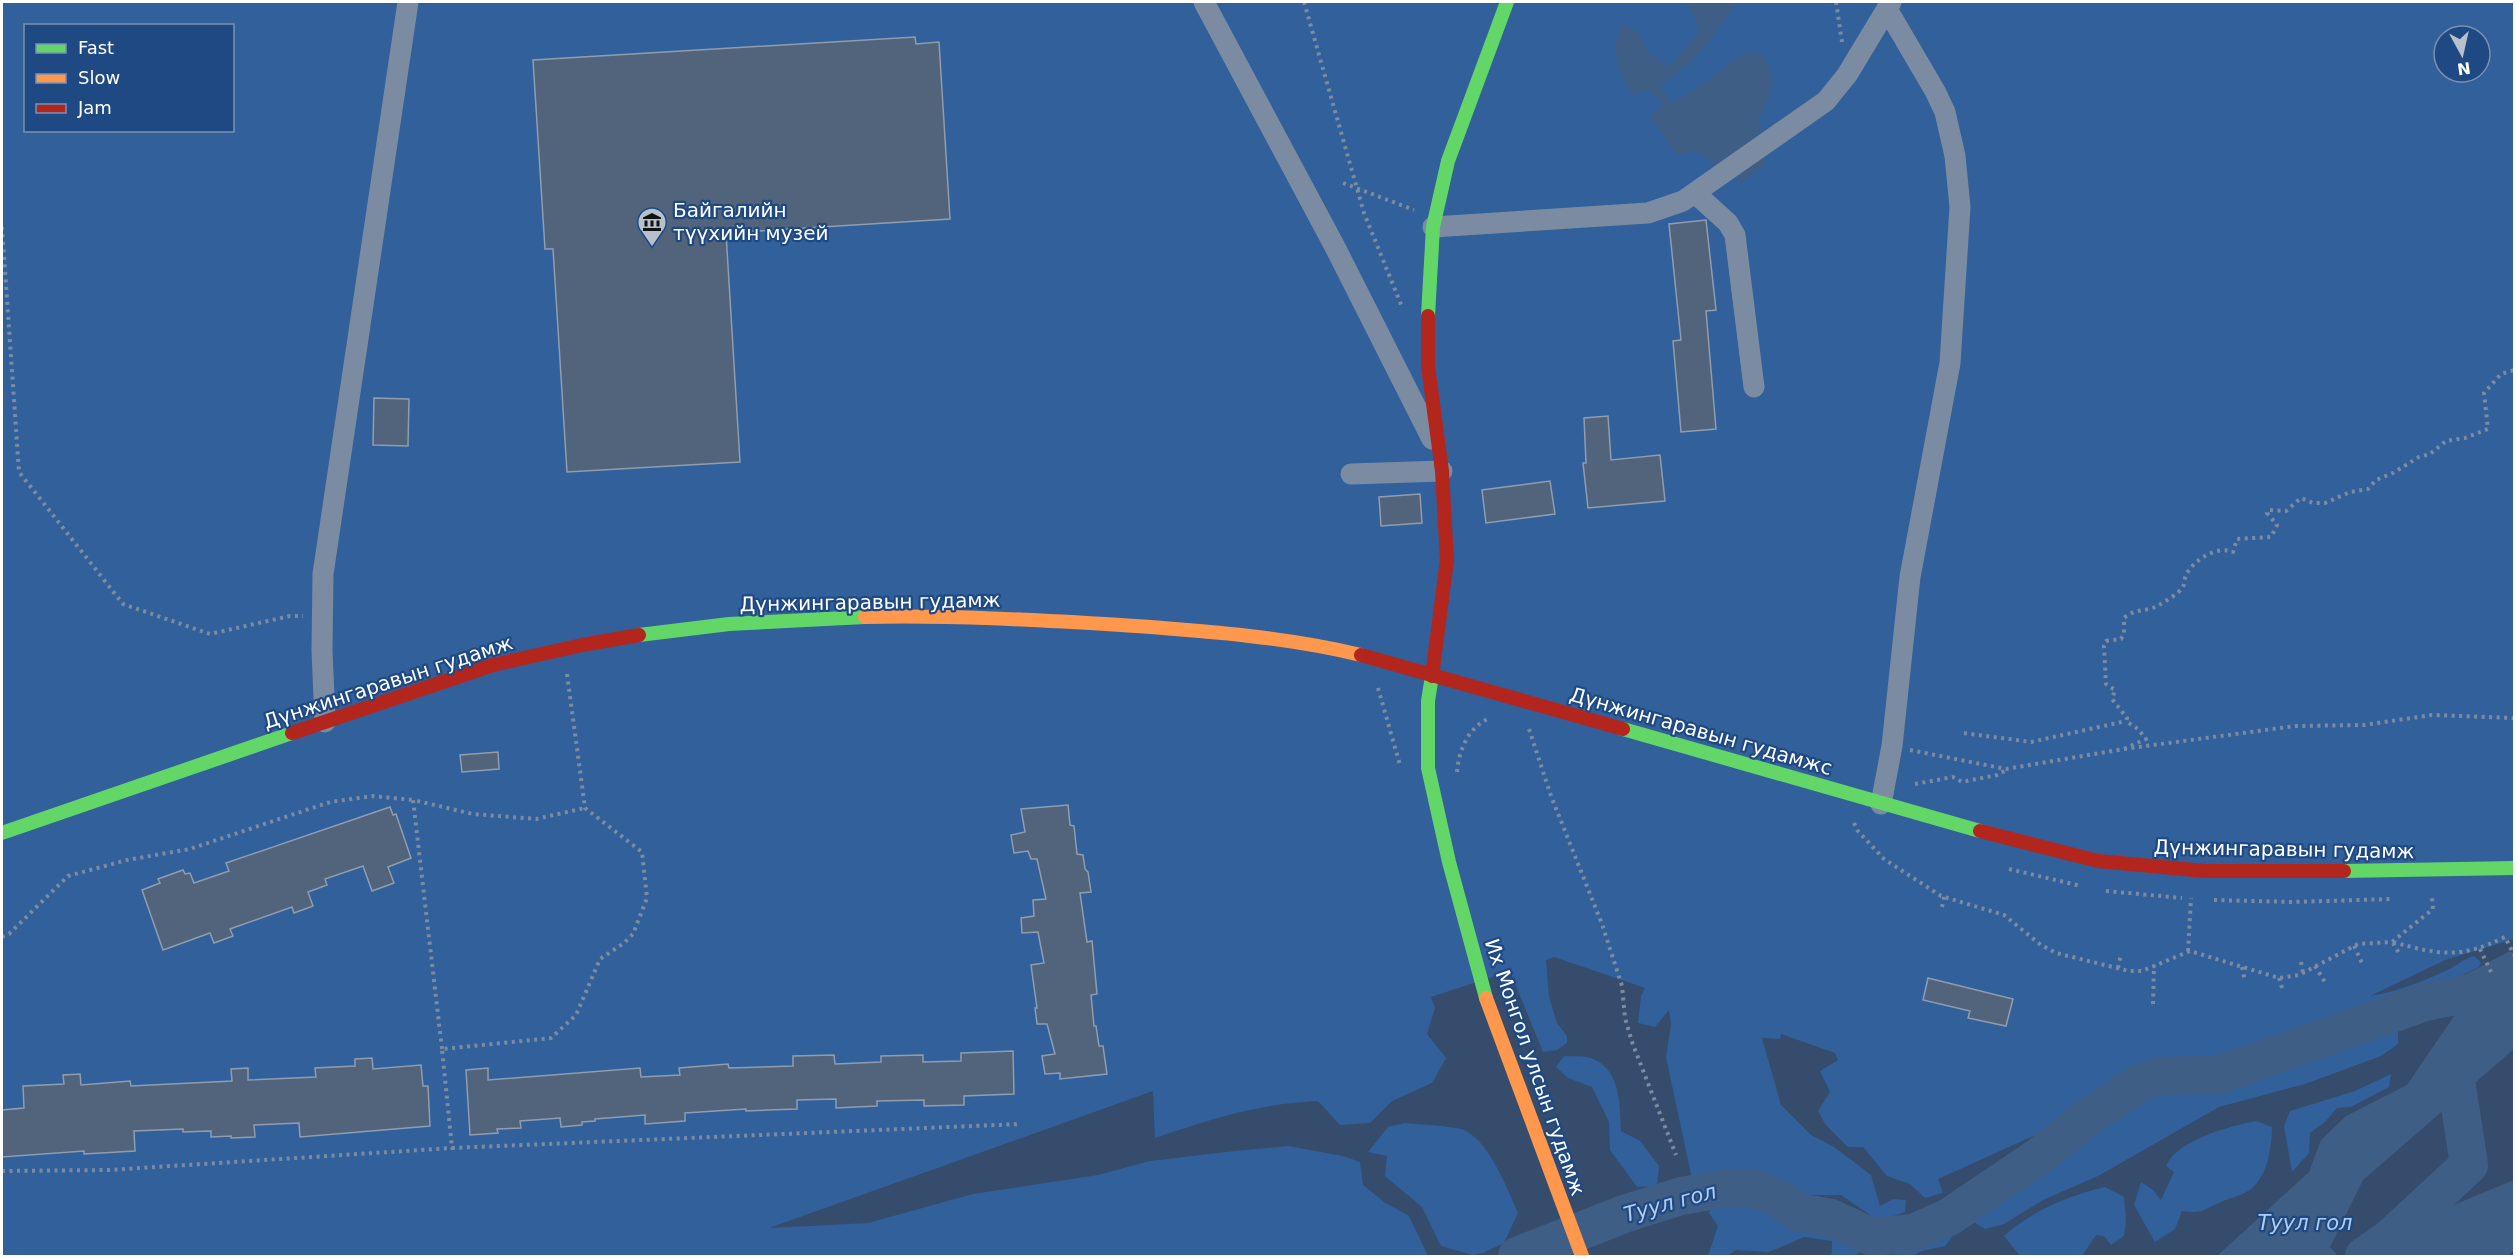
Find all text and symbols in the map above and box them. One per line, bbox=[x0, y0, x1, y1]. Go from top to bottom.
legend bbox=[24, 24, 234, 132]
north arrow bbox=[2432, 24, 2492, 84]
text: Fast bbox=[78, 37, 114, 58]
text: N bbox=[2456, 58, 2472, 79]
text: Slow bbox=[78, 67, 120, 88]
text: Jam bbox=[77, 97, 112, 118]
place label: Байгалийн түүхийн музей bbox=[673, 198, 828, 245]
museum icon: Байгалийн түүхийн музей bbox=[636, 206, 668, 248]
street label: Дүнжингаравын гудамж bbox=[739, 588, 1001, 616]
street label: Дүнжингаравын гудамж bbox=[260, 630, 516, 734]
street label: Дүнжингаравын гудамжс bbox=[1567, 682, 1835, 780]
street label: Дүнжингаравын гудамж bbox=[2153, 835, 2415, 863]
street label: Их Монгол улсын гудамж bbox=[1480, 935, 1590, 1199]
water label: Туул гол bbox=[1621, 1179, 1719, 1227]
water label: Туул гол bbox=[2257, 1211, 2353, 1235]

